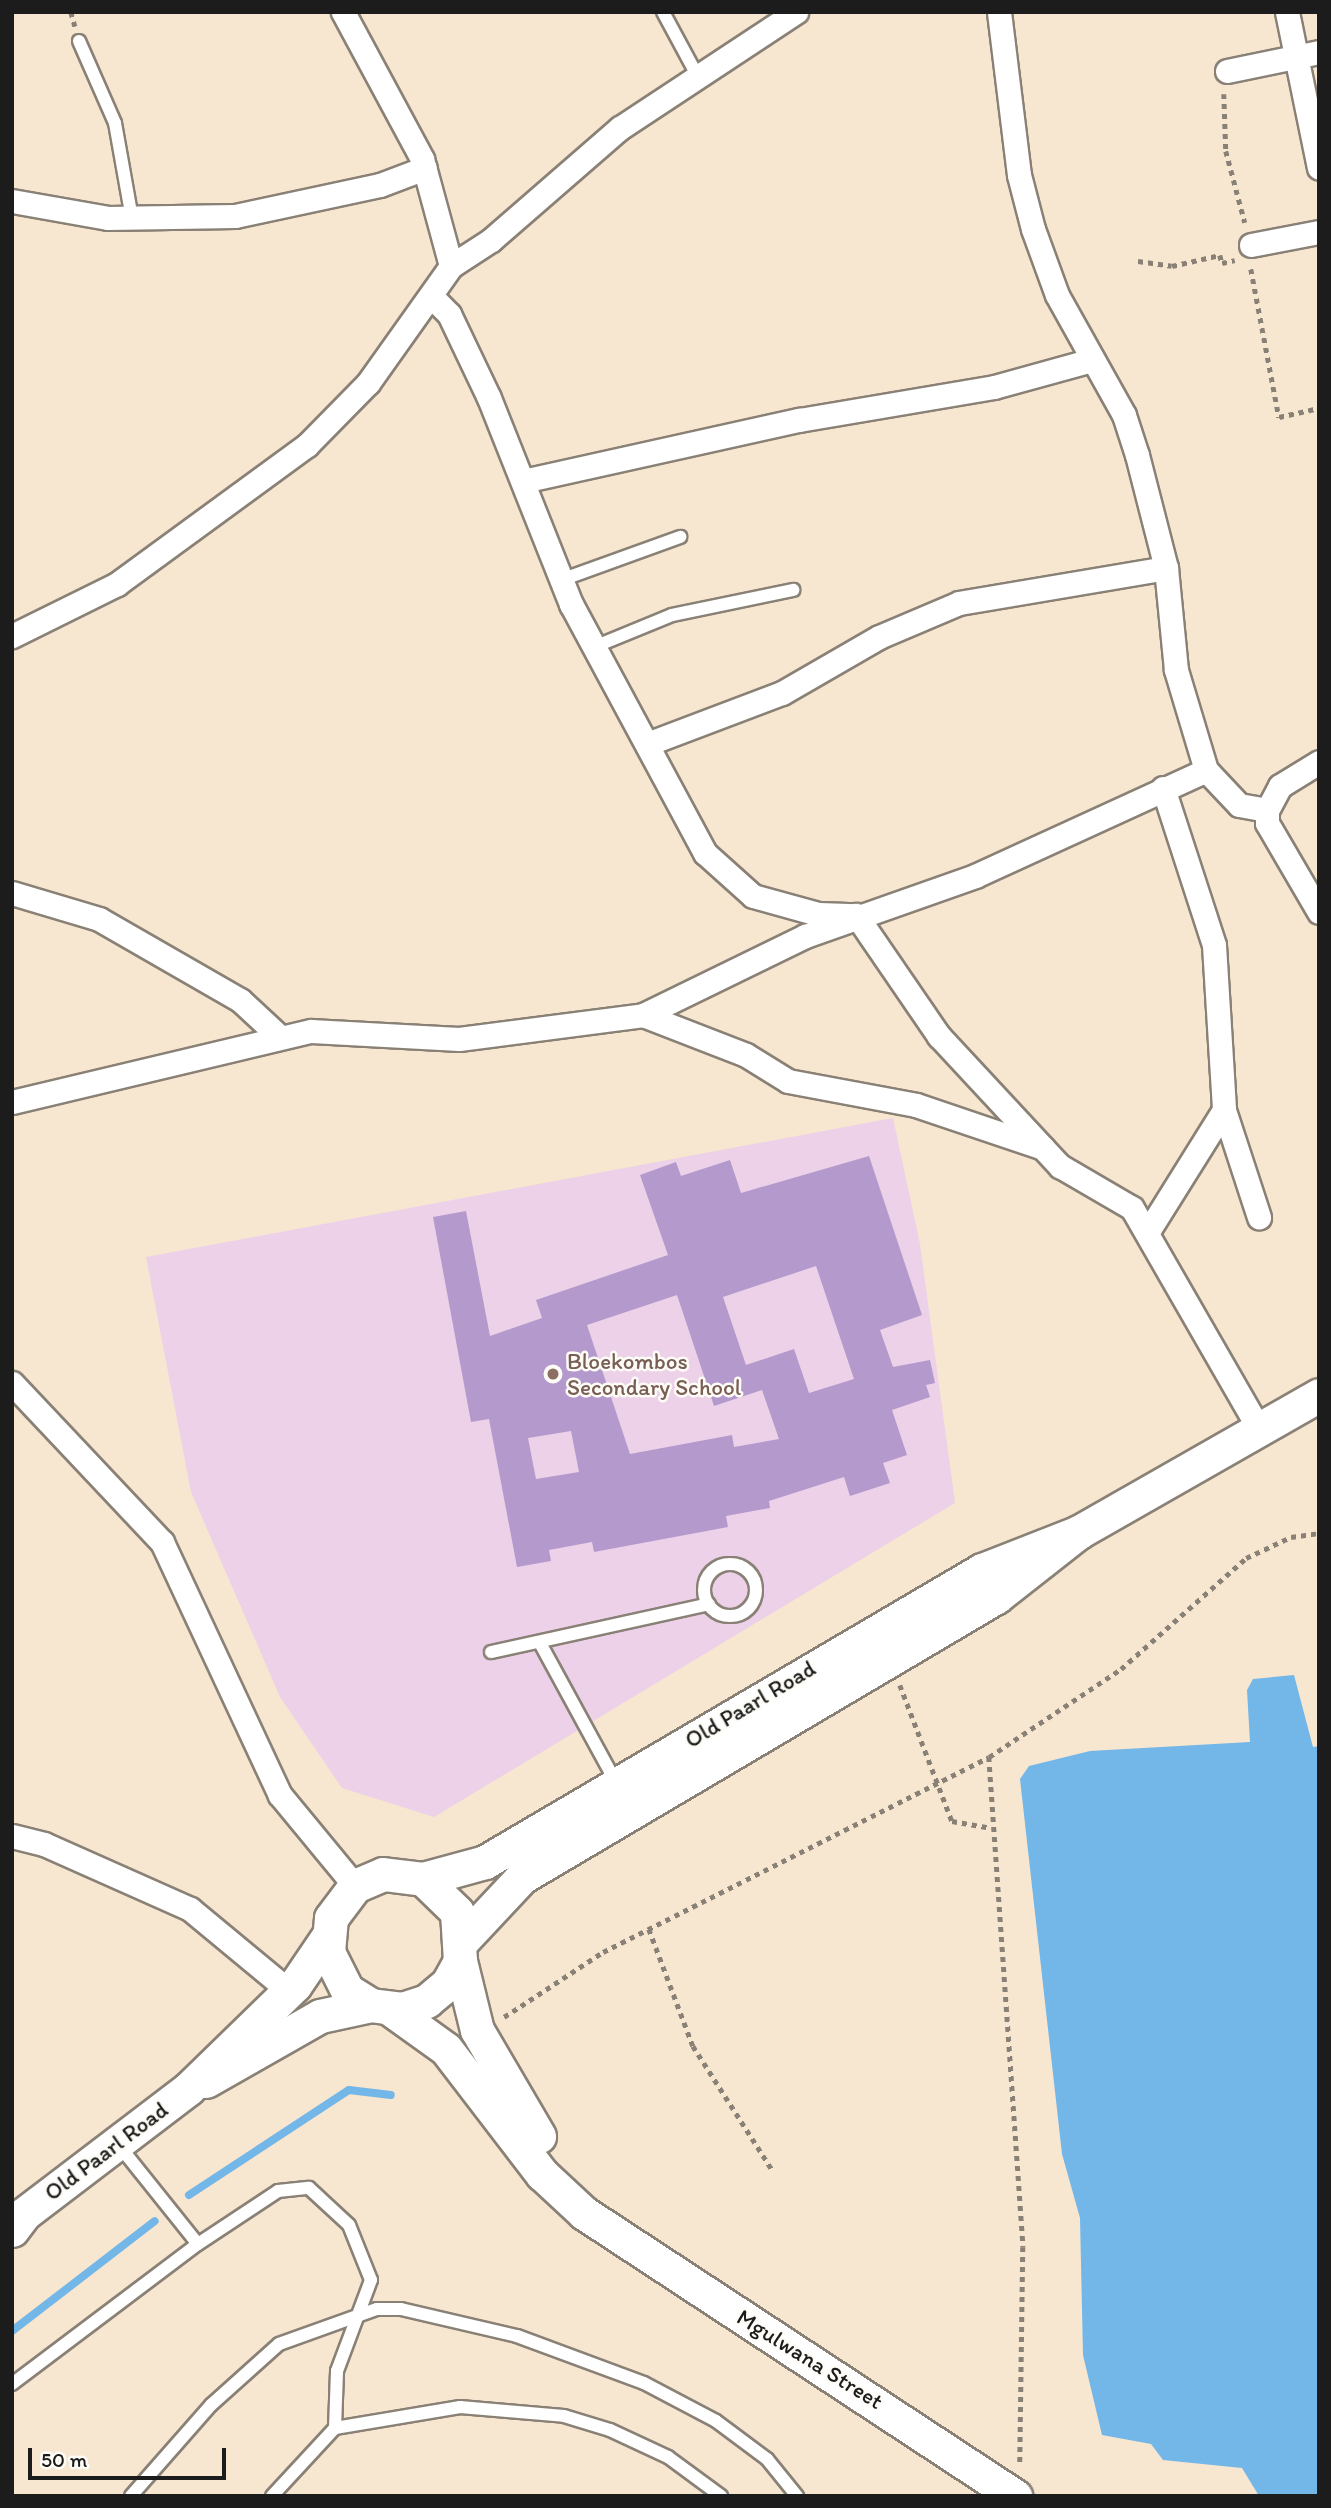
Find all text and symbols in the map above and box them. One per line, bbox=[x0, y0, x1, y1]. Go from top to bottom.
place label: Bloekombos Secondary School bbox=[567, 1347, 741, 1401]
marker: Bloekombos Secondary School bbox=[545, 1366, 561, 1382]
street label: Old Paarl Road bbox=[680, 1654, 820, 1754]
street label: Old Paarl Road bbox=[39, 2096, 173, 2206]
street label: Mgulwana Street bbox=[732, 2303, 888, 2415]
scale bar bbox=[32, 2434, 229, 2478]
text: 50 m bbox=[41, 2447, 87, 2472]

